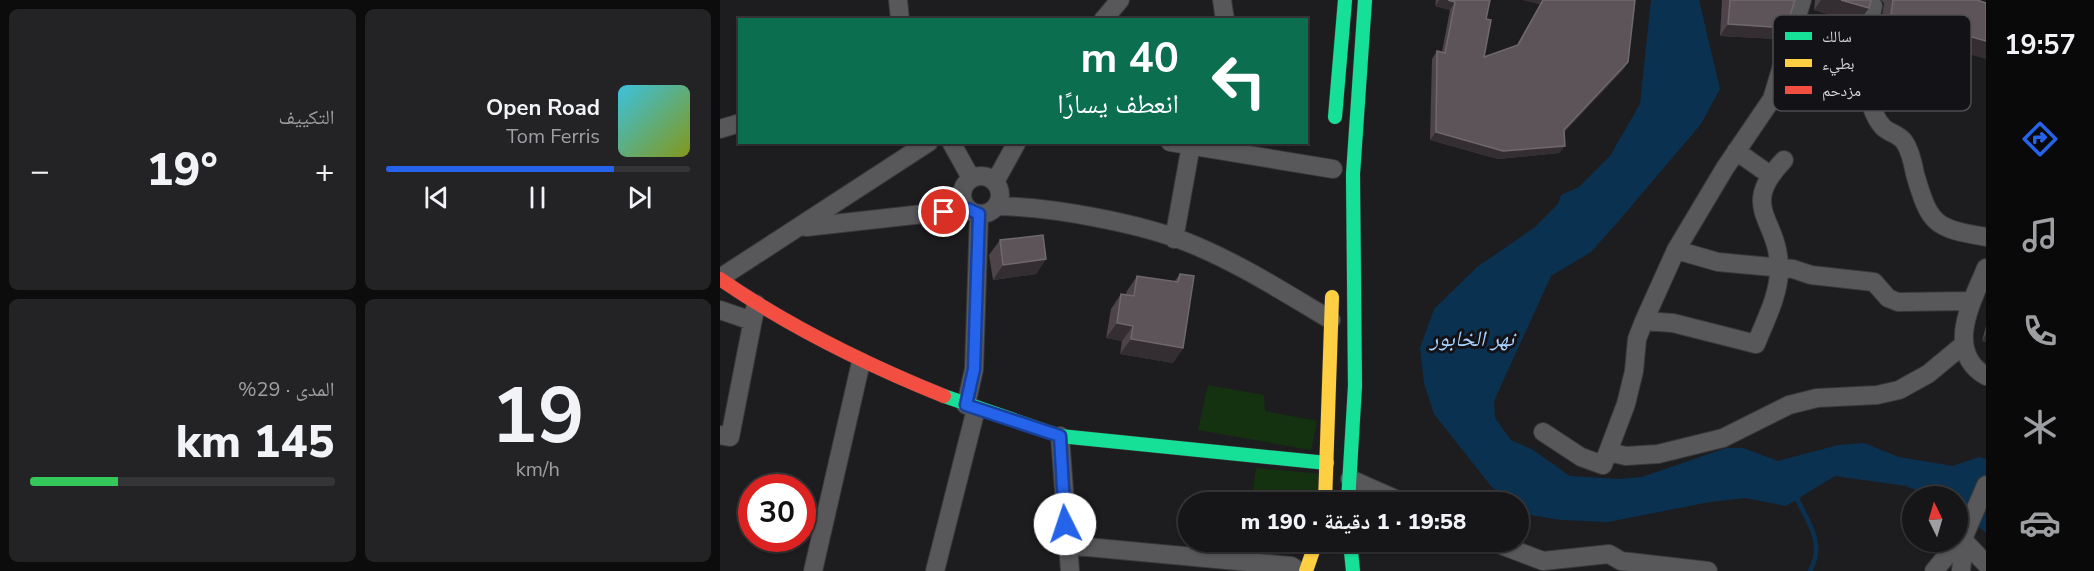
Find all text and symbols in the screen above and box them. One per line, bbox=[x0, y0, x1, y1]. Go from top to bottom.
legend bbox=[1773, 15, 1971, 111]
text: سالك bbox=[1822, 26, 1852, 48]
text: 19:57 bbox=[2004, 27, 2076, 64]
text: 40 m bbox=[1080, 30, 1179, 87]
icon: left bbox=[1200, 42, 1278, 120]
text: بطيء bbox=[1822, 53, 1854, 76]
text: مزدحم bbox=[1822, 80, 1861, 102]
text: انعطف يسارًا bbox=[1057, 86, 1179, 123]
text: Open Road bbox=[486, 93, 600, 123]
text: التكييف bbox=[278, 104, 335, 131]
icon: directions bbox=[2019, 118, 2061, 160]
text: Tom Ferris bbox=[506, 123, 600, 150]
text: 19° bbox=[147, 140, 218, 201]
text: − bbox=[30, 149, 50, 194]
text: + bbox=[315, 149, 335, 194]
icon: previous bbox=[420, 181, 453, 214]
icon: pause bbox=[521, 181, 554, 214]
icon: next bbox=[623, 181, 656, 214]
pin bbox=[918, 186, 969, 237]
icon: arrive bbox=[927, 195, 960, 228]
icon: music bbox=[2019, 214, 2061, 256]
icon: phone bbox=[2019, 310, 2061, 352]
water label: نهر الخابور bbox=[1428, 324, 1517, 354]
text: 19 bbox=[491, 363, 585, 470]
text: المدى · 29% bbox=[238, 376, 335, 403]
icon: climate bbox=[2019, 406, 2061, 448]
text: 145 km bbox=[176, 412, 335, 473]
text: km/h bbox=[516, 456, 560, 483]
speed limit sign: 30 bbox=[738, 474, 816, 552]
north arrow bbox=[1902, 486, 1968, 552]
map controls bbox=[1902, 486, 1968, 552]
position arrow bbox=[1033, 492, 1097, 556]
icon: car bbox=[2019, 502, 2061, 544]
text: 19:58 · 1 دقيقة · 190 m bbox=[1241, 507, 1466, 537]

